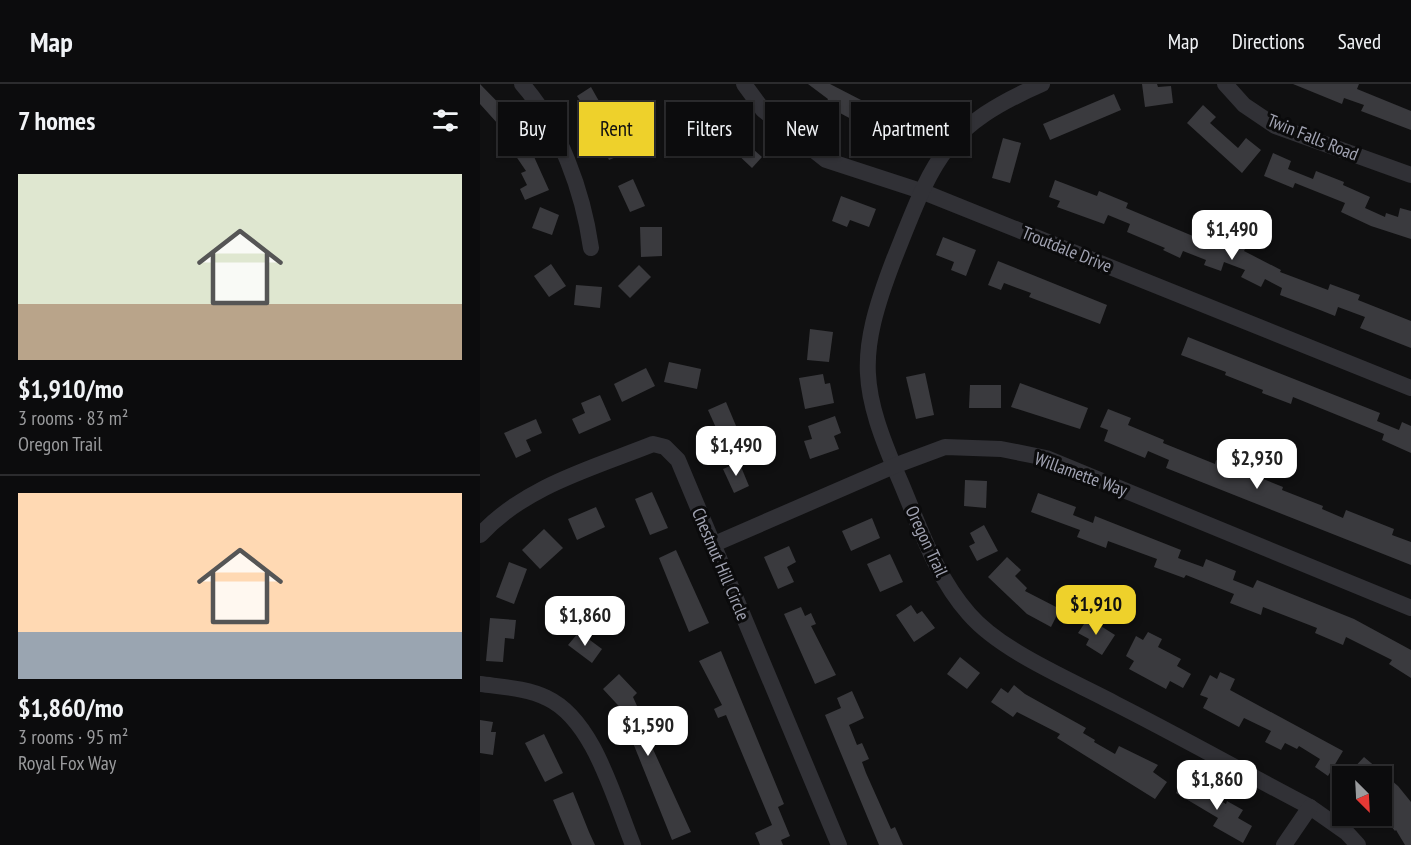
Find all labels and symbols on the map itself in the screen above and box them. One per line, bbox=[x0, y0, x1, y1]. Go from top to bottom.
street label: Twin Falls Road bbox=[1264, 108, 1362, 166]
pin: $1,490 bbox=[1183, 210, 1281, 261]
street label: Troutdale Drive bbox=[1019, 221, 1115, 277]
pin: $1,490 bbox=[687, 426, 785, 477]
pin: $2,930 bbox=[1208, 439, 1306, 490]
street label: Willamette Way bbox=[1032, 447, 1131, 501]
street label: Oregon Trail bbox=[901, 502, 954, 581]
street label: Chestnut Hill Circle bbox=[687, 504, 755, 624]
pin: $1,910 bbox=[1047, 585, 1145, 636]
pin: $1,860 bbox=[536, 596, 634, 647]
pin: $1,590 bbox=[599, 706, 697, 757]
pin: $1,860 bbox=[1168, 760, 1266, 811]
north arrow bbox=[1332, 766, 1392, 826]

